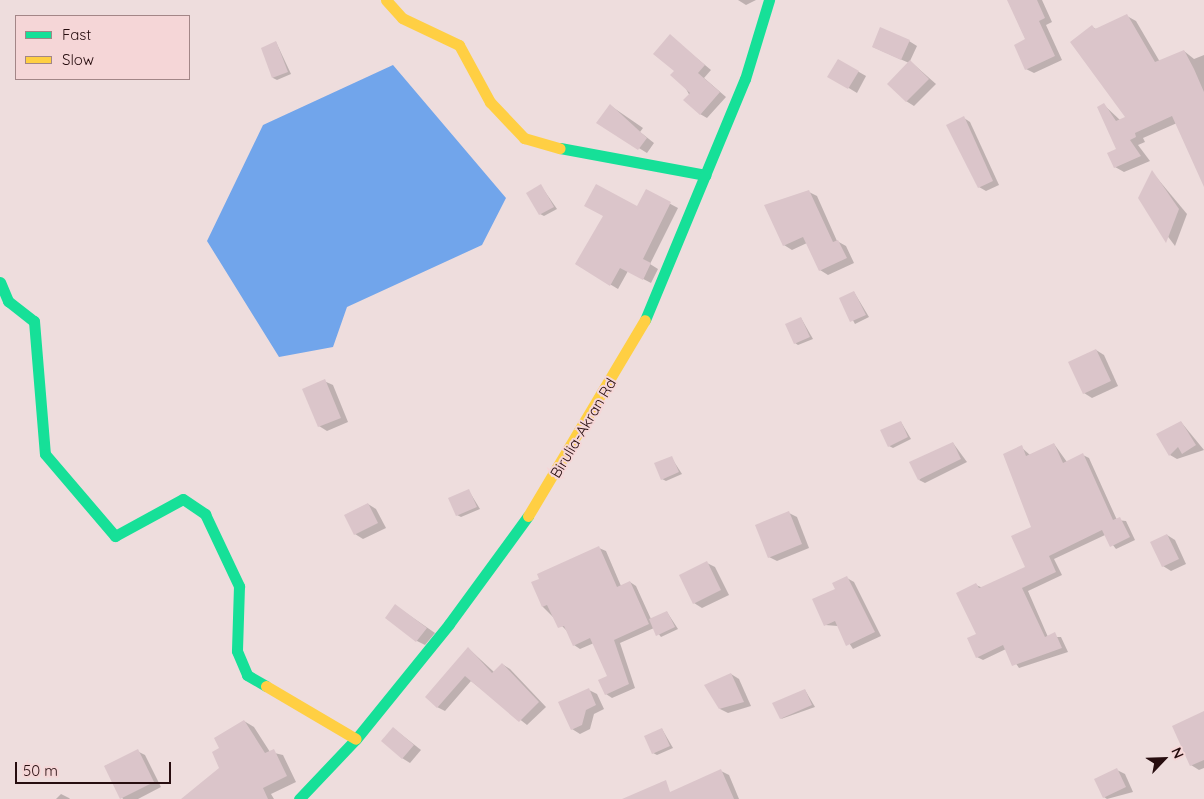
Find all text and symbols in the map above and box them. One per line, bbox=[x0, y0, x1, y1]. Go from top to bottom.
legend bbox=[15, 15, 190, 80]
text: Fast bbox=[62, 25, 91, 44]
text: Slow bbox=[62, 50, 94, 69]
street label: Birulia-Akran Rd bbox=[546, 375, 620, 481]
north arrow bbox=[1139, 734, 1189, 784]
text: N bbox=[1167, 745, 1188, 761]
scale bar bbox=[18, 752, 174, 784]
text: 50 m bbox=[23, 761, 58, 780]

